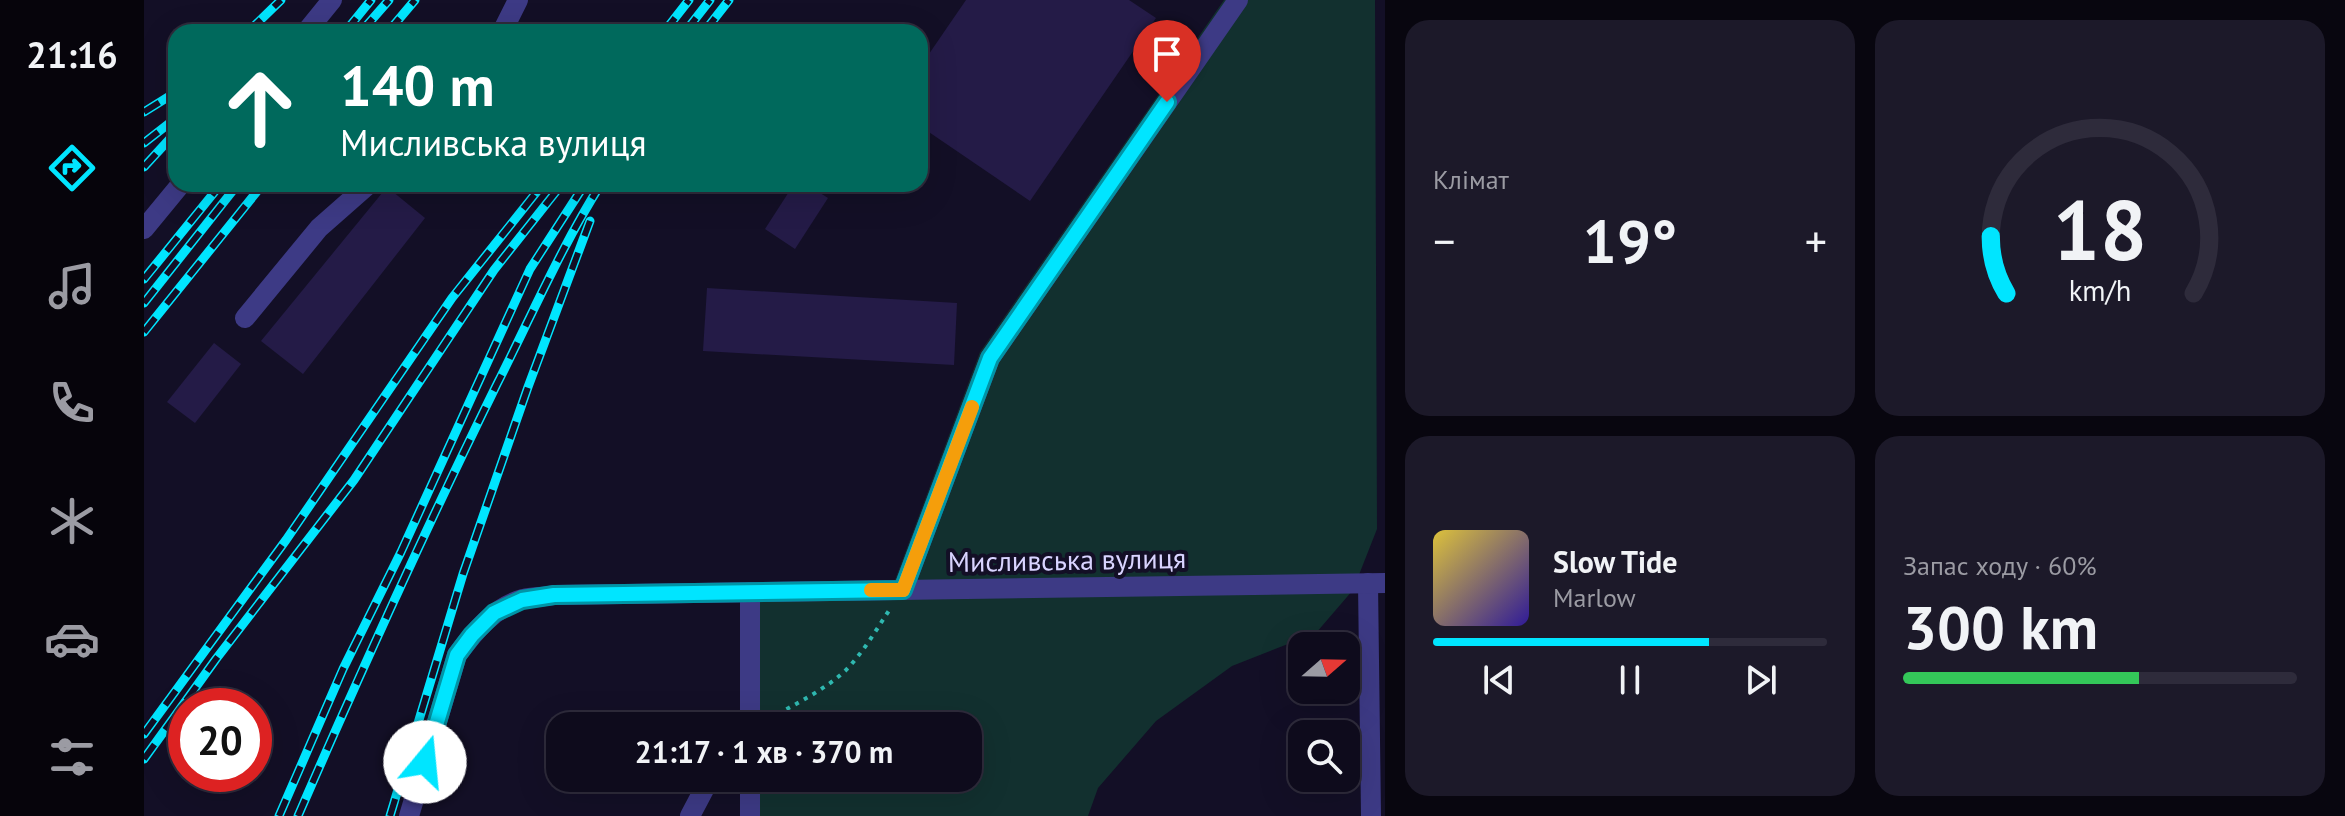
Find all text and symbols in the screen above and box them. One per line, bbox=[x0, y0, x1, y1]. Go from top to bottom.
pin bbox=[1133, 20, 1201, 102]
text: 21:16 bbox=[26, 31, 118, 78]
icon: arrive bbox=[1145, 32, 1189, 76]
text: 140 m bbox=[340, 49, 495, 121]
icon: ahead bbox=[208, 56, 312, 160]
text: Мисливська вулиця bbox=[340, 119, 647, 166]
icon: directions bbox=[44, 140, 100, 196]
text: Клімат bbox=[1433, 163, 1509, 196]
text: 18 bbox=[2053, 175, 2147, 283]
text: 19° bbox=[1583, 202, 1677, 280]
text: − bbox=[1433, 212, 1455, 269]
text: + bbox=[1805, 212, 1827, 269]
icon: music bbox=[44, 258, 100, 314]
text: km/h bbox=[2069, 272, 2131, 309]
icon: phone bbox=[44, 375, 100, 431]
icon: climate bbox=[44, 493, 100, 549]
street label: Мисливська вулиця bbox=[947, 539, 1186, 580]
text: Slow Tide bbox=[1553, 542, 1678, 581]
text: Запас ходу · 60% bbox=[1903, 549, 2097, 582]
text: Marlow bbox=[1553, 581, 1636, 614]
text: 300 km bbox=[1903, 588, 2098, 666]
icon: car bbox=[44, 611, 100, 667]
north arrow bbox=[1288, 632, 1360, 704]
map controls bbox=[1288, 632, 1360, 792]
icon: previous bbox=[1477, 658, 1521, 702]
icon: pause bbox=[1608, 658, 1652, 702]
icon: next bbox=[1739, 658, 1783, 702]
speed limit sign: 20 bbox=[168, 688, 272, 792]
position arrow bbox=[383, 720, 467, 804]
button: search bbox=[1288, 720, 1360, 792]
icon: filters bbox=[44, 729, 100, 785]
text: 21:17 · 1 хв · 370 m bbox=[635, 732, 893, 771]

